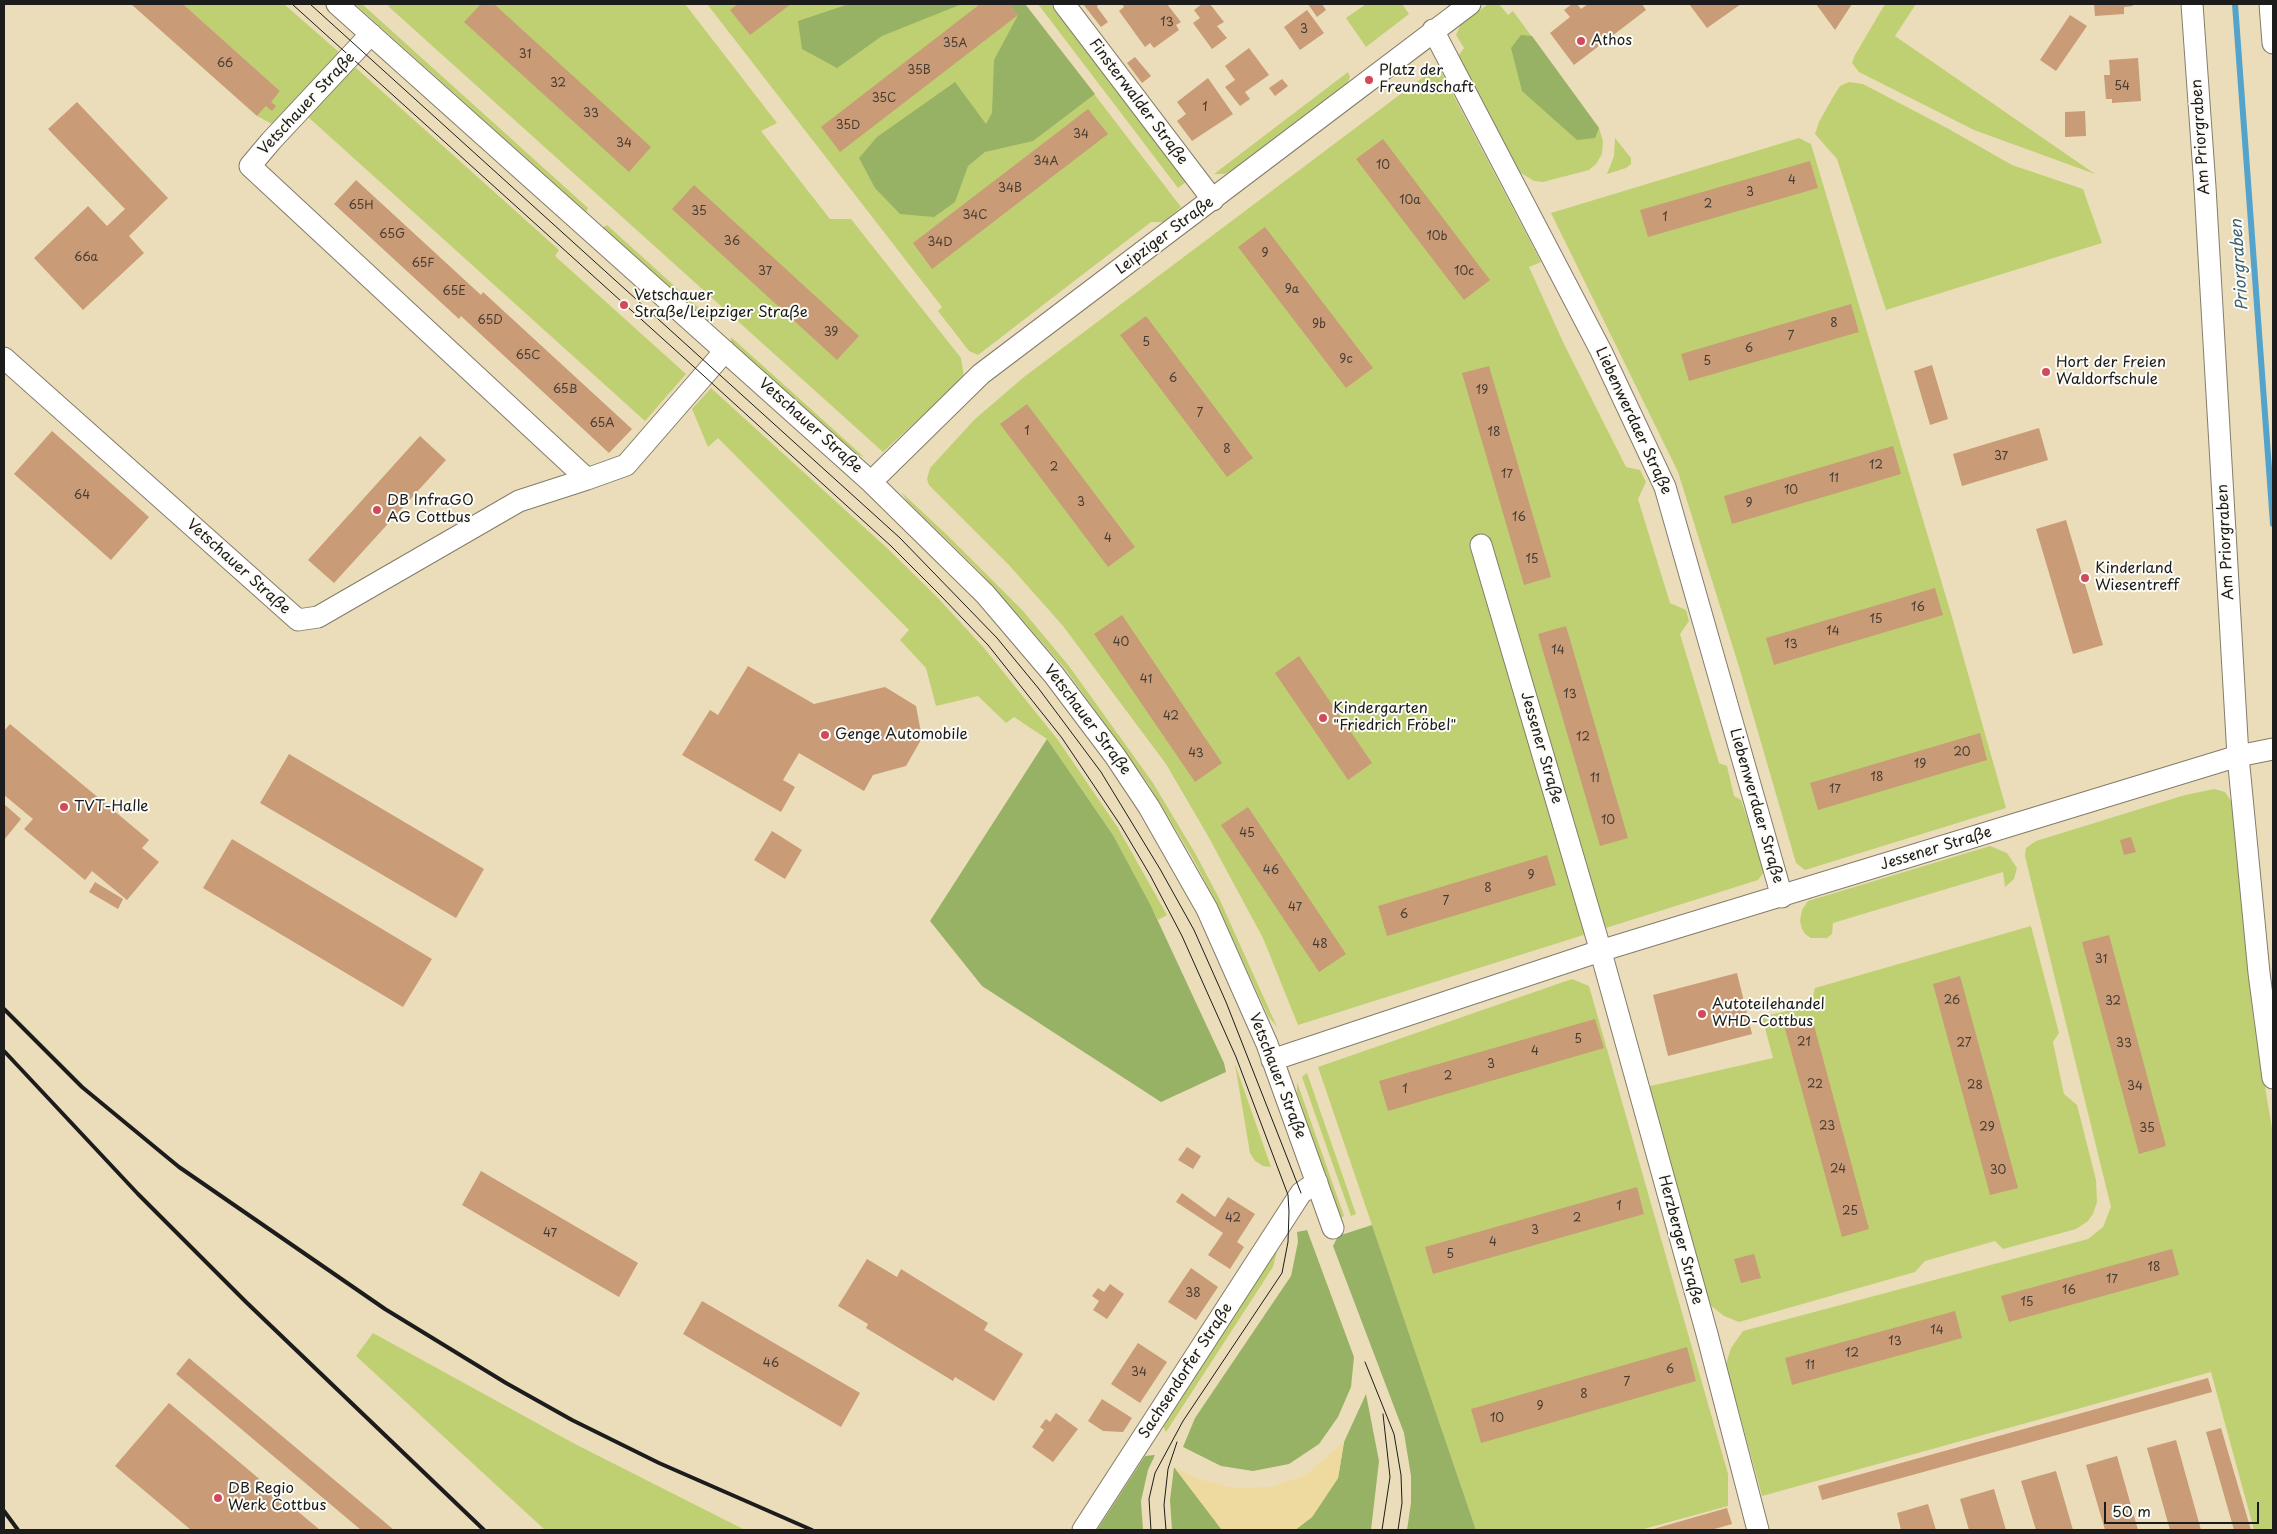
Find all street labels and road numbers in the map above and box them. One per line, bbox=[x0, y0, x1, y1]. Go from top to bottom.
street label: Finsterwalder Straße bbox=[1085, 35, 1191, 169]
street label: Vetschauer Straße bbox=[255, 49, 359, 159]
street label: Am Priorgraben bbox=[2188, 79, 2214, 195]
street label: Leipziger Straße bbox=[1113, 193, 1217, 279]
street label: Liebenwerdaer Straße bbox=[1591, 345, 1675, 497]
street label: Vetschauer Straße bbox=[754, 375, 866, 477]
street label: Am Priorgraben bbox=[2214, 484, 2238, 600]
street label: Vetschauer Straße bbox=[182, 516, 294, 618]
street label: Vetschauer Straße bbox=[1040, 661, 1134, 779]
street label: Jessener Straße bbox=[1516, 690, 1566, 806]
street label: Liebenwerdaer Straße bbox=[1725, 726, 1787, 886]
street label: Jessener Straße bbox=[1878, 823, 1994, 875]
street label: Vetschauer Straße bbox=[1245, 1010, 1309, 1142]
street label: Herzberger Straße bbox=[1654, 1173, 1706, 1307]
street label: Sachsendorfer Straße bbox=[1135, 1300, 1237, 1442]

